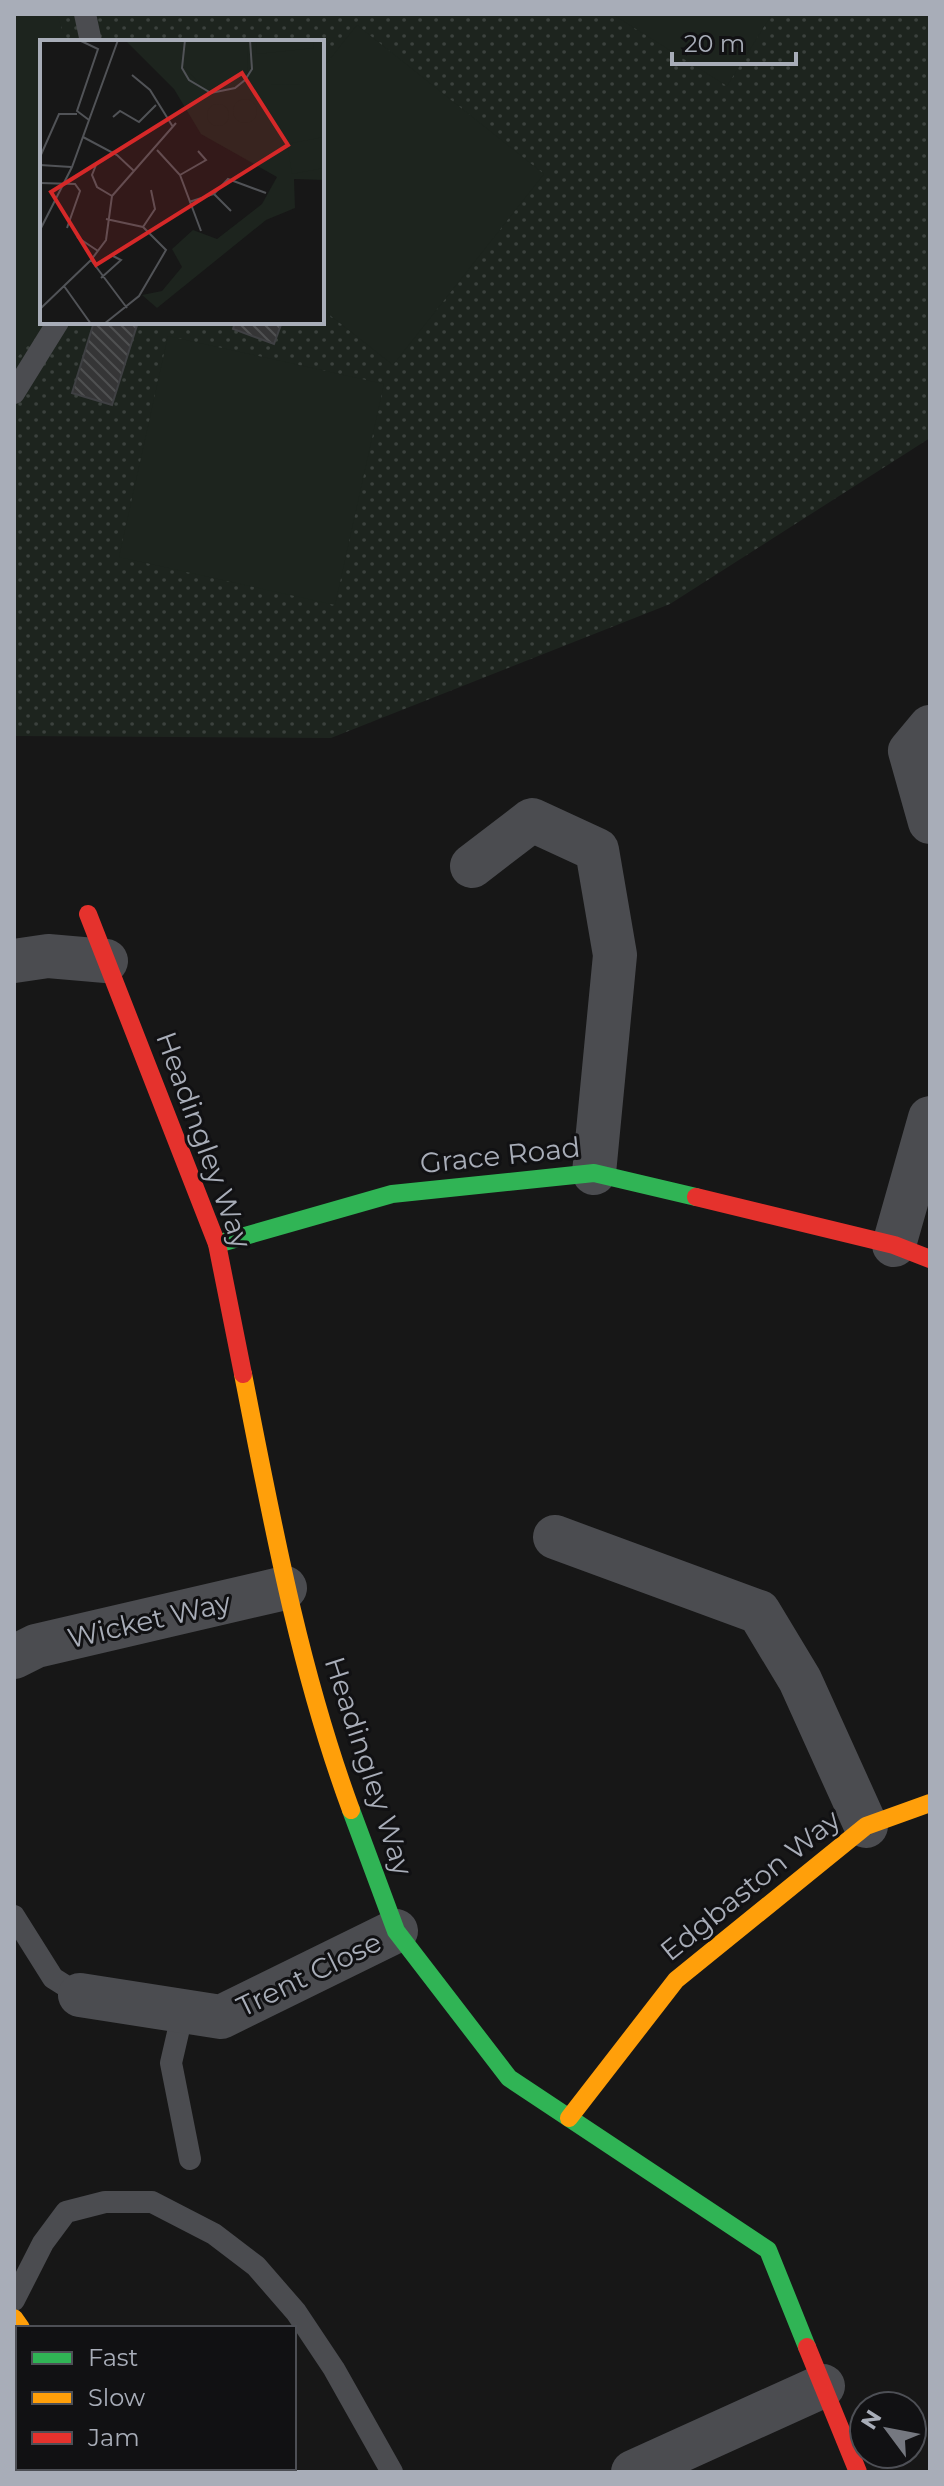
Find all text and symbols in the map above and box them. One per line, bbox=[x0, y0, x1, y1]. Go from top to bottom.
scale bar bbox=[672, 16, 796, 66]
text: 20 m bbox=[684, 29, 745, 58]
inset map bbox=[40, 40, 324, 324]
street label: Headingley Way bbox=[149, 1027, 259, 1254]
street label: Grace Road bbox=[418, 1130, 582, 1180]
street label: Wicket Way bbox=[64, 1585, 235, 1655]
street label: Headingley Way bbox=[318, 1652, 421, 1880]
street label: Edgbaston Way bbox=[653, 1802, 847, 1968]
street label: Trent Close bbox=[231, 1924, 387, 2024]
legend bbox=[16, 2326, 296, 2470]
text: Fast bbox=[88, 2343, 139, 2372]
text: Slow bbox=[88, 2383, 145, 2412]
north arrow bbox=[848, 2390, 928, 2470]
text: N bbox=[855, 2405, 888, 2434]
text: Jam bbox=[87, 2423, 140, 2452]

